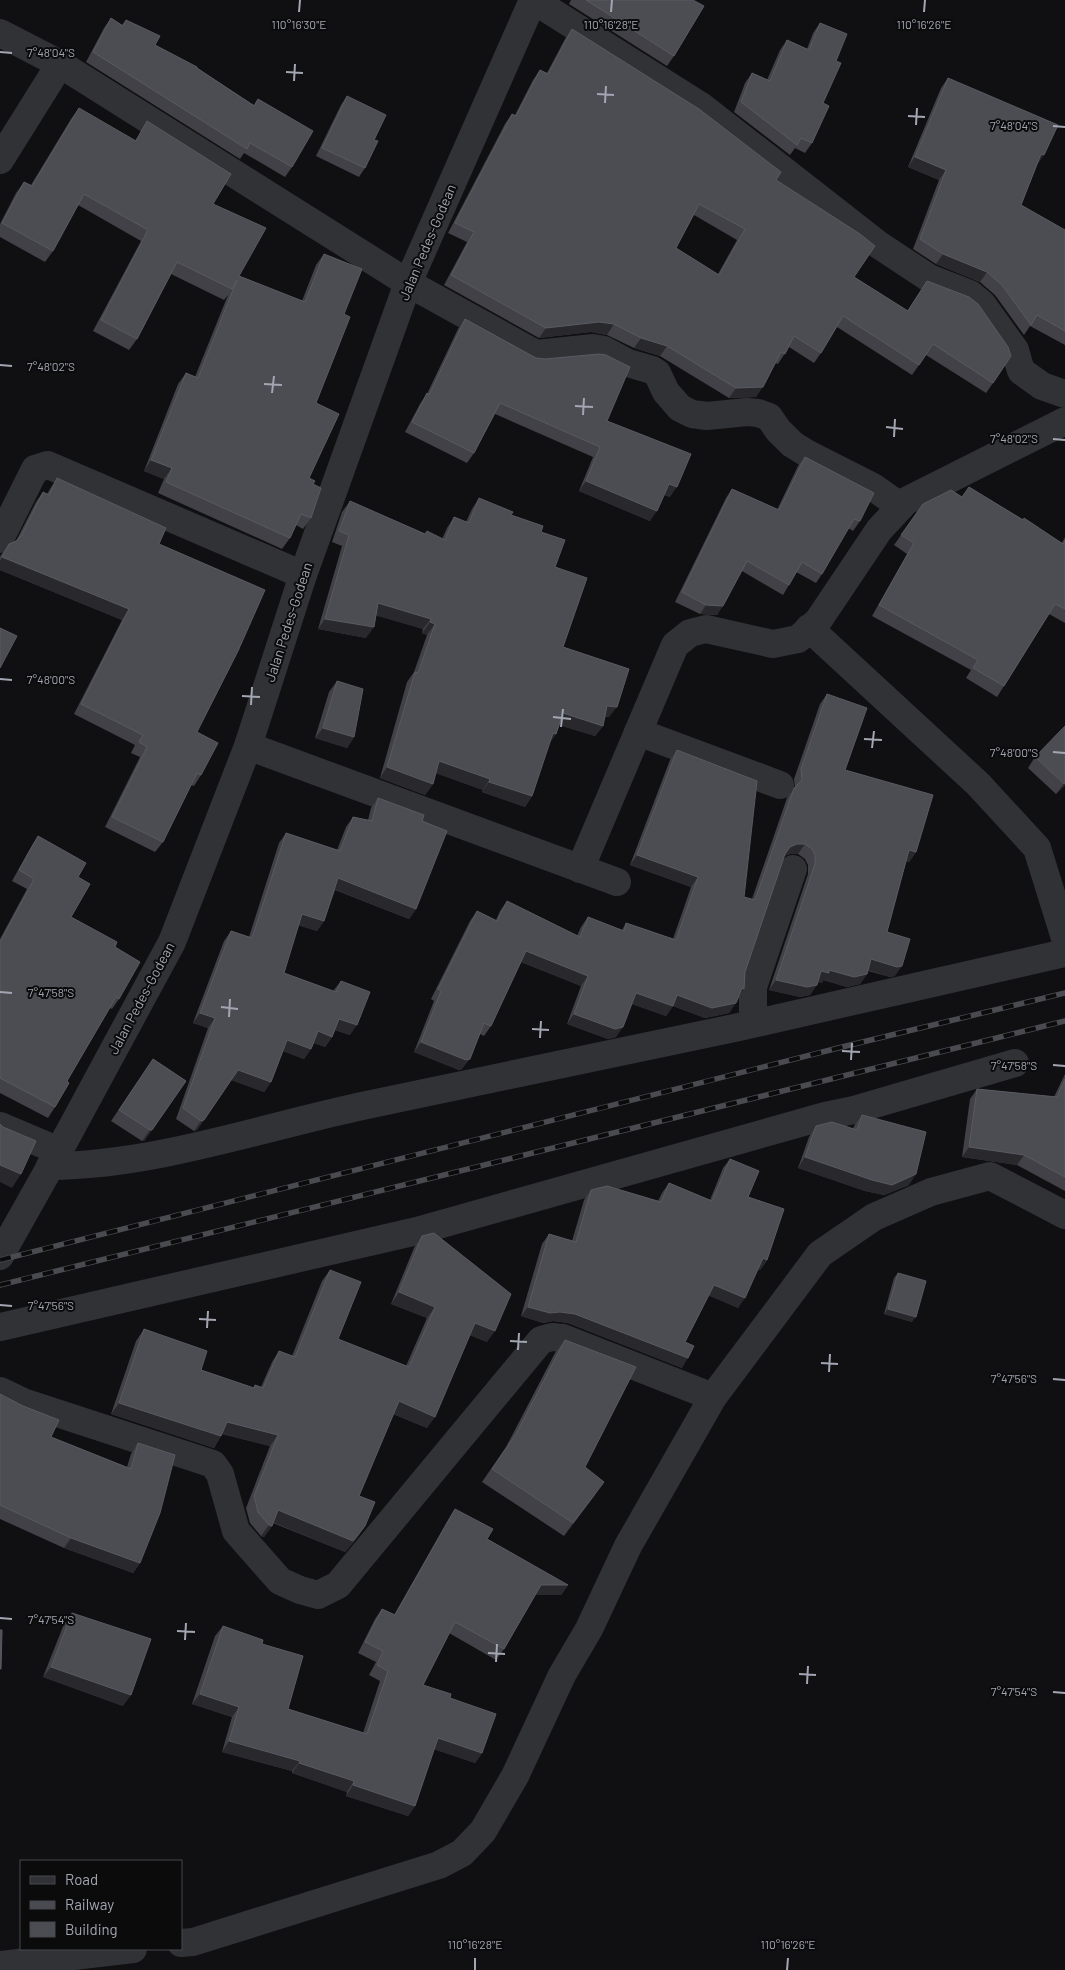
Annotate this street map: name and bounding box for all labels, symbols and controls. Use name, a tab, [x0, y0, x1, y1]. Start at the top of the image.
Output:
text: 110°16'30"E	[271, 17, 327, 31]
text: 110°16'28"E	[584, 17, 638, 31]
text: 110°16'26"E	[897, 17, 951, 31]
text: 7°48'04"S	[27, 45, 75, 59]
text: 7°48'04"S	[990, 118, 1038, 132]
street label: Jalan Pedes-Godean	[395, 181, 459, 303]
text: 7°48'02"S	[27, 359, 75, 373]
text: 7°48'02"S	[990, 431, 1038, 445]
street label: Jalan Pedes-Godean	[261, 560, 315, 684]
text: 7°48'00"S	[27, 672, 75, 686]
text: 7°48'00"S	[990, 745, 1038, 759]
street label: Jalan Pedes-Godean	[104, 939, 178, 1057]
text: 7°47'58"S	[28, 985, 74, 999]
text: 7°47'58"S	[991, 1058, 1037, 1072]
text: 7°47'56"S	[28, 1298, 74, 1312]
text: 7°47'56"S	[991, 1371, 1037, 1385]
text: 7°47'54"S	[28, 1612, 74, 1626]
text: 7°47'54"S	[991, 1684, 1037, 1698]
legend	[20, 1860, 182, 1950]
text: Road	[65, 1870, 98, 1888]
text: Railway	[65, 1895, 114, 1913]
text: Building	[65, 1920, 118, 1938]
text: 110°16'28"E	[448, 1937, 502, 1951]
text: 110°16'26"E	[761, 1937, 815, 1951]

